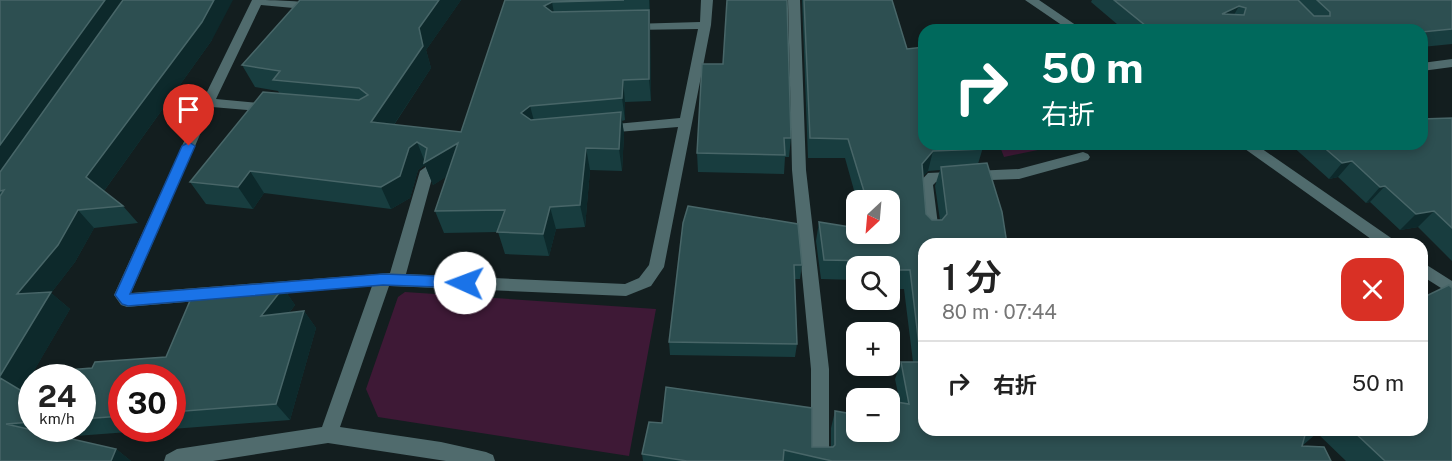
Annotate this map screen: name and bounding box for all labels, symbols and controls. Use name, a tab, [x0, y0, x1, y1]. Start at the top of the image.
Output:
text: 50 m	[1041, 43, 1144, 92]
icon: right	[942, 48, 1020, 126]
pin	[163, 84, 214, 146]
icon: arrive	[172, 93, 205, 126]
text: 右折	[1041, 98, 1095, 130]
north arrow	[846, 190, 900, 244]
map controls	[846, 190, 900, 442]
position arrow	[433, 251, 497, 315]
button: search	[846, 256, 900, 310]
text: 1 分	[942, 256, 1001, 298]
button: close	[1341, 258, 1404, 321]
text: 80 m · 07:44	[942, 300, 1057, 324]
button: +	[846, 322, 900, 376]
speed limit sign: 30	[108, 364, 186, 442]
icon: right	[942, 367, 975, 400]
text: 50 m	[1352, 370, 1404, 396]
text: 右折	[993, 372, 1037, 398]
text: 24	[38, 378, 76, 414]
button: −	[846, 388, 900, 442]
text: km/h	[39, 410, 75, 427]

